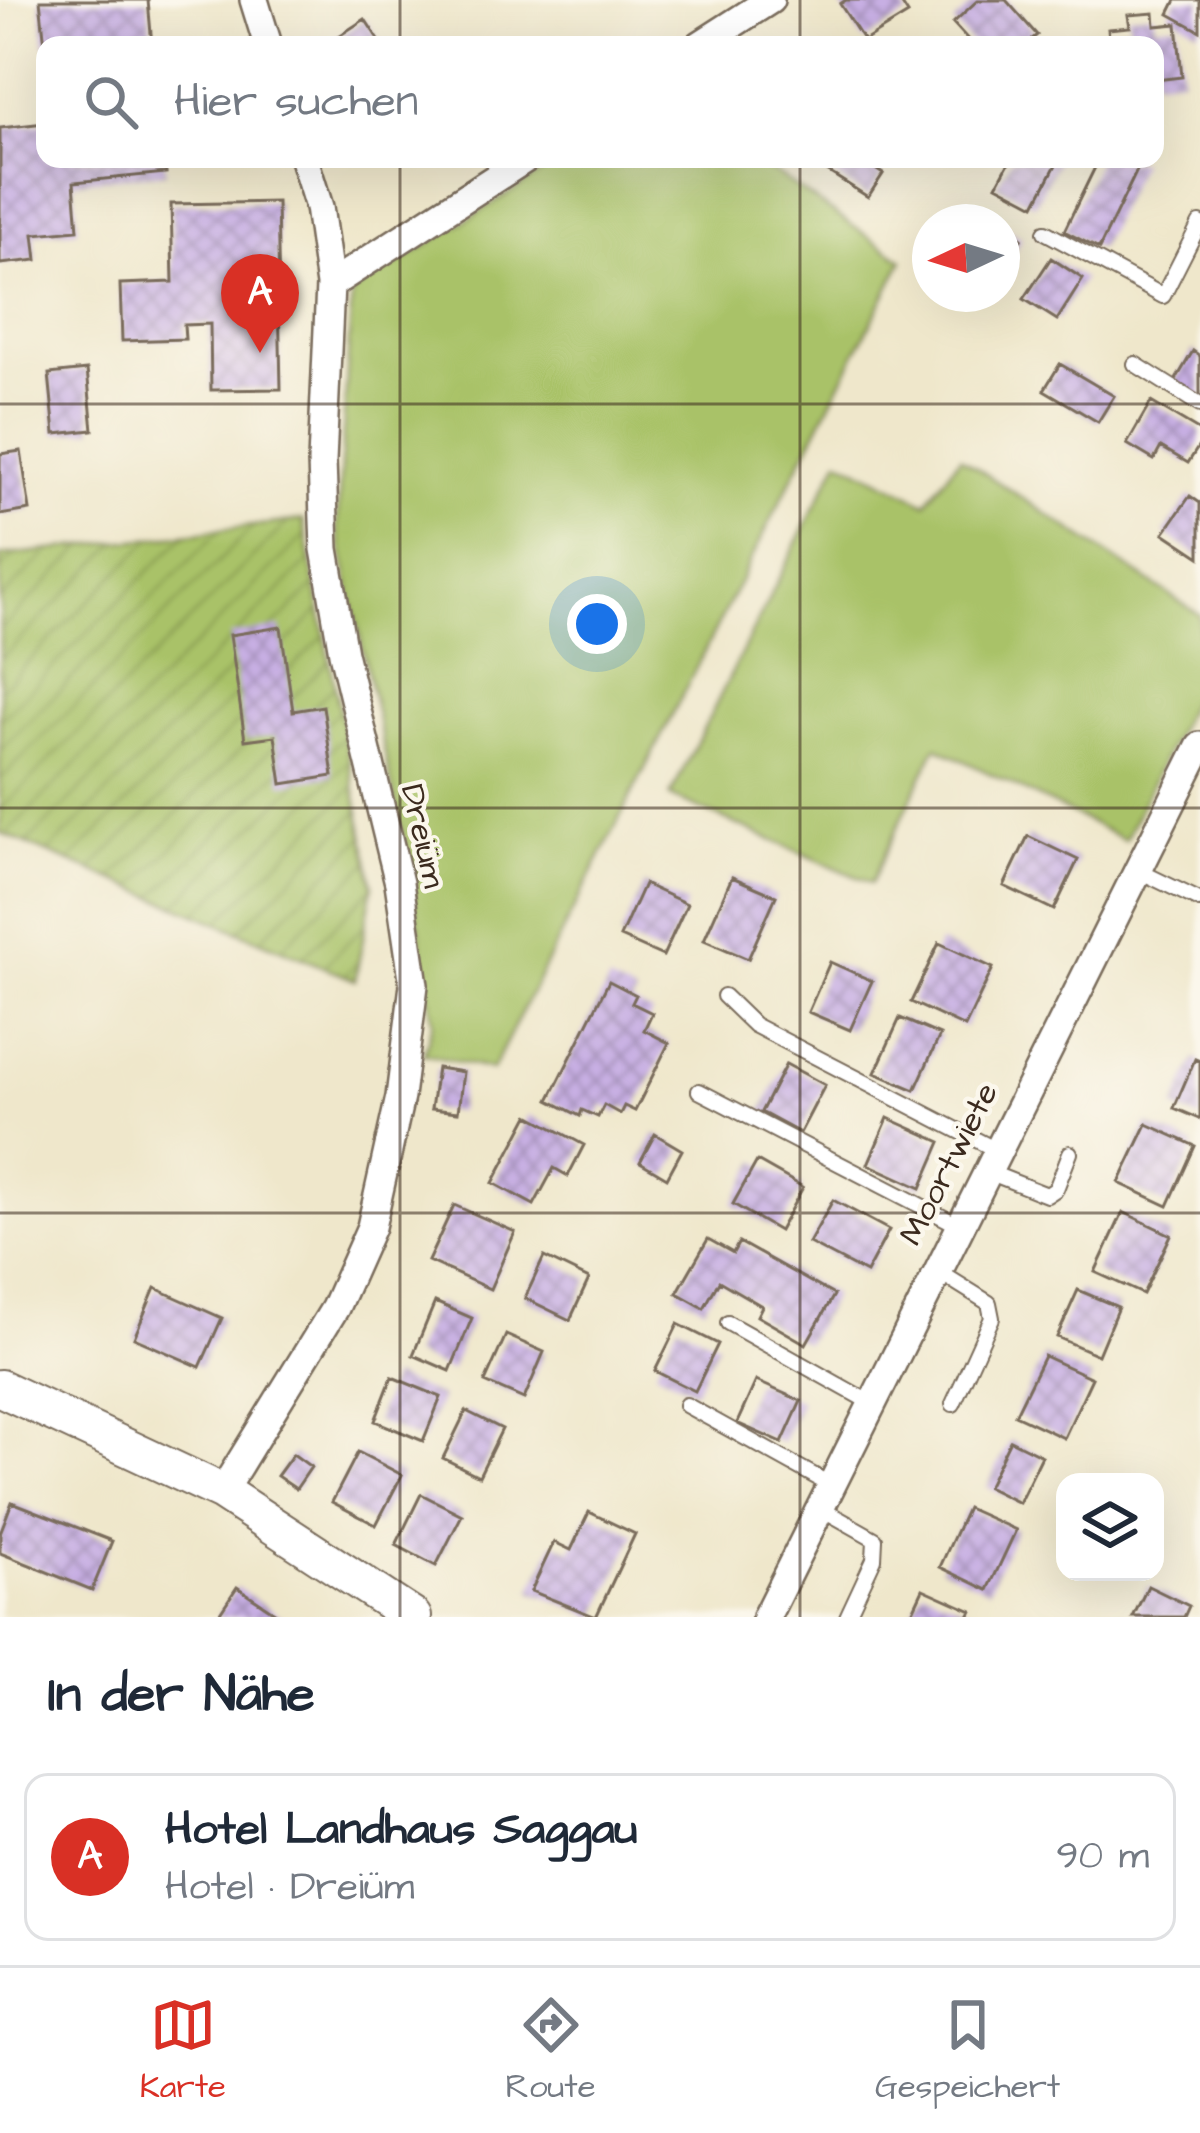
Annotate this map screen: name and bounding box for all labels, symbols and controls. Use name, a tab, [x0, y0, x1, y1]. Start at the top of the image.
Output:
search box	[36, 36, 1164, 168]
icon: search	[78, 69, 144, 135]
text: Hier suchen	[174, 71, 418, 133]
north arrow	[912, 204, 1020, 312]
pin: A	[221, 254, 299, 353]
your location	[567, 594, 627, 654]
street label: Dreiüm	[389, 780, 457, 893]
street label: Moortwiete	[888, 1075, 1010, 1253]
map controls	[1056, 1473, 1164, 1581]
button: layers	[1056, 1473, 1164, 1581]
text: In der Nähe	[48, 1660, 315, 1731]
text: Hotel Landhaus Saggau	[165, 1799, 637, 1861]
text: A	[78, 1830, 102, 1884]
text: 90 m	[1056, 1830, 1149, 1884]
text: Hotel · Dreiüm	[165, 1861, 414, 1915]
tab: Karte	[140, 1992, 226, 2110]
tab: Route	[506, 1992, 596, 2110]
tab: Gespeichert	[875, 1992, 1060, 2110]

